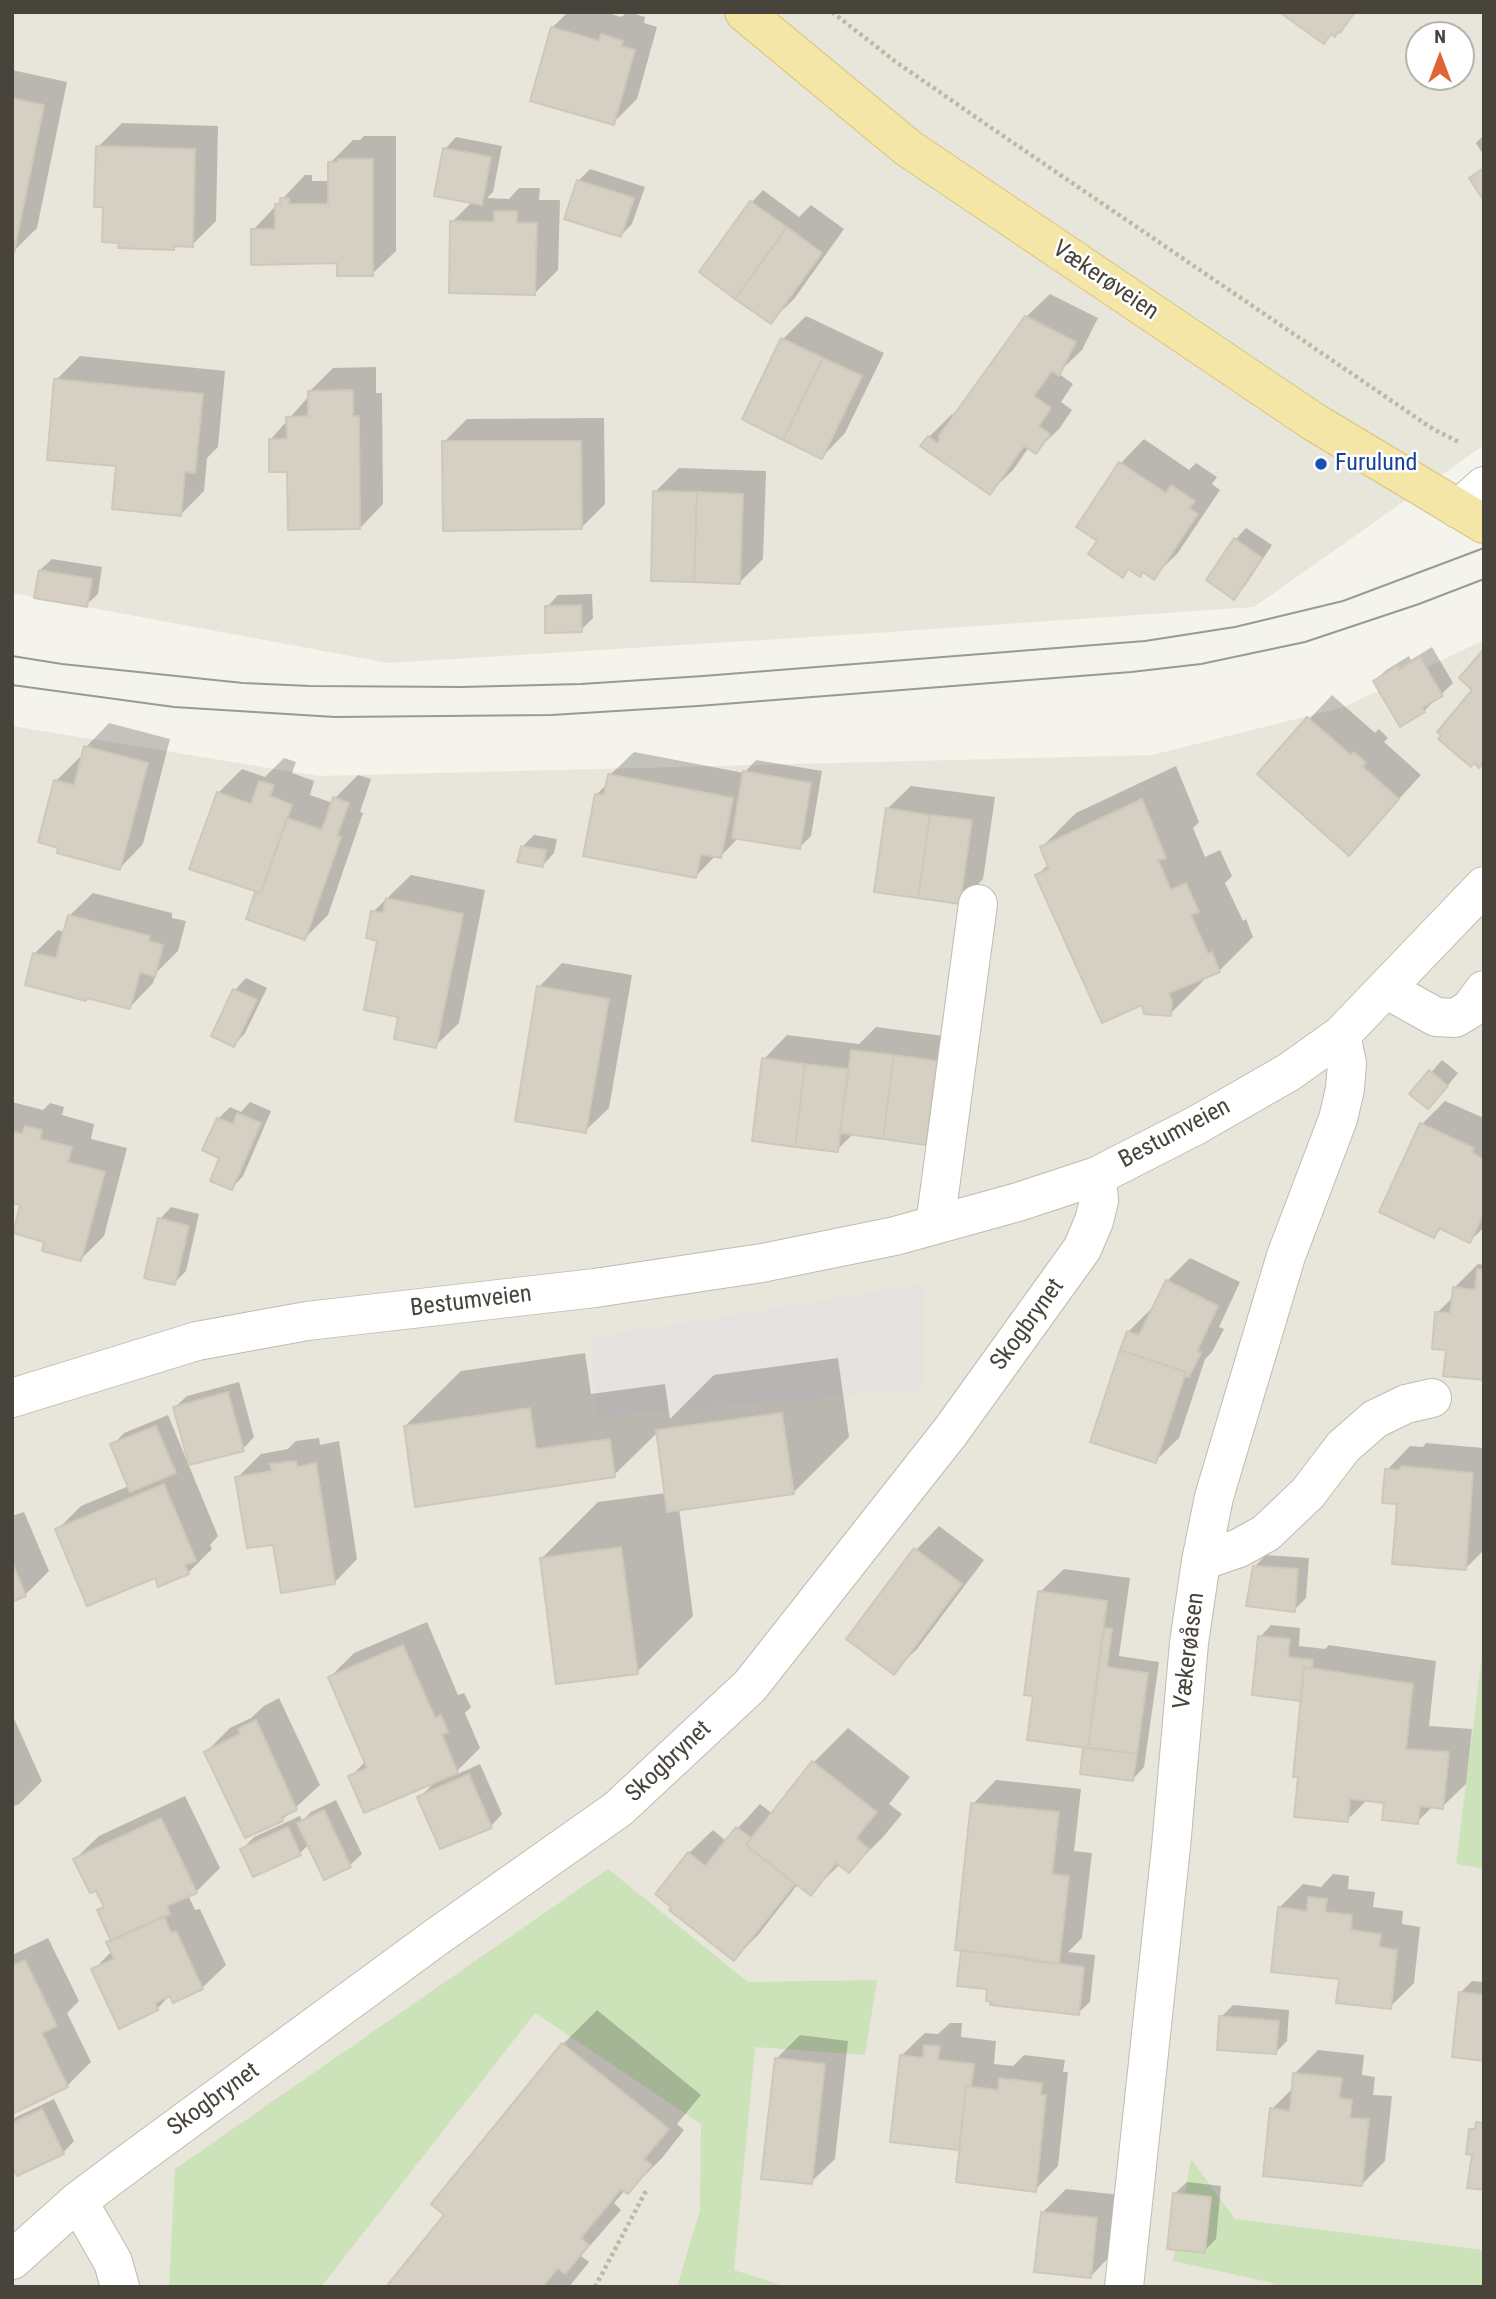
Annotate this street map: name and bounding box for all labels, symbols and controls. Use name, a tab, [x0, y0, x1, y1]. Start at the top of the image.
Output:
north arrow	[1405, 21, 1475, 91]
text: N	[1434, 25, 1446, 48]
street label: Vækerøveien	[1046, 235, 1164, 327]
place label: Furulund	[1335, 450, 1417, 478]
marker: Furulund	[1313, 456, 1329, 472]
street label: Bestumveien	[1114, 1093, 1236, 1175]
street label: Skogbrynet	[985, 1273, 1071, 1377]
street label: Bestumveien	[409, 1280, 533, 1324]
street label: Vækerøåsen	[1169, 1591, 1211, 1711]
street label: Skogbrynet	[620, 1715, 718, 1809]
street label: Skogbrynet	[162, 2057, 266, 2143]

